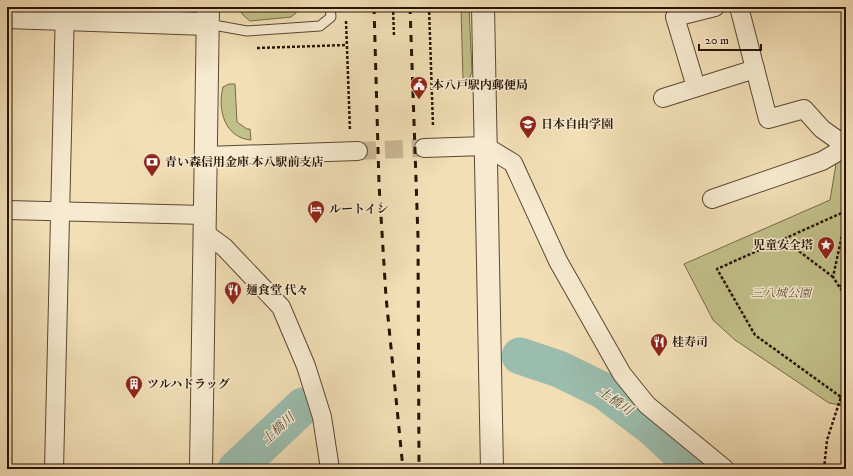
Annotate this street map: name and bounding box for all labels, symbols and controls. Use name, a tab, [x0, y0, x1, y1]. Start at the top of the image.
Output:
scale bar	[699, 26, 761, 52]
text: 20 m	[705, 33, 729, 48]
public building icon: 本八戸駅内郵便局	[409, 75, 429, 100]
place label: 本八戸駅内郵便局	[432, 78, 528, 93]
school or university icon: 日本自由学園	[518, 114, 538, 139]
place label: 日本自由学園	[541, 117, 613, 132]
bank icon: 青い森信用金庫 本八駅前支店	[142, 152, 162, 177]
place label: 青い森信用金庫 本八駅前支店	[165, 155, 324, 170]
hotel icon: ルートイン	[306, 199, 326, 224]
place label: ルートイン	[329, 202, 388, 217]
place icon: 児童安全塔	[816, 235, 836, 260]
place label: 児童安全塔	[753, 238, 813, 253]
restaurant icon: 麺食堂 代々	[223, 280, 243, 305]
place label: 麺食堂 代々	[246, 283, 309, 298]
park label: 三八城公園	[751, 286, 813, 301]
restaurant icon: 桂寿司	[649, 332, 669, 357]
place label: 桂寿司	[672, 335, 708, 350]
building icon: ツルハドラッグ	[124, 374, 144, 399]
place label: ツルハドラッグ	[147, 377, 230, 392]
water label: 土橋川	[594, 383, 637, 420]
water label: 土橋川	[258, 408, 299, 448]

